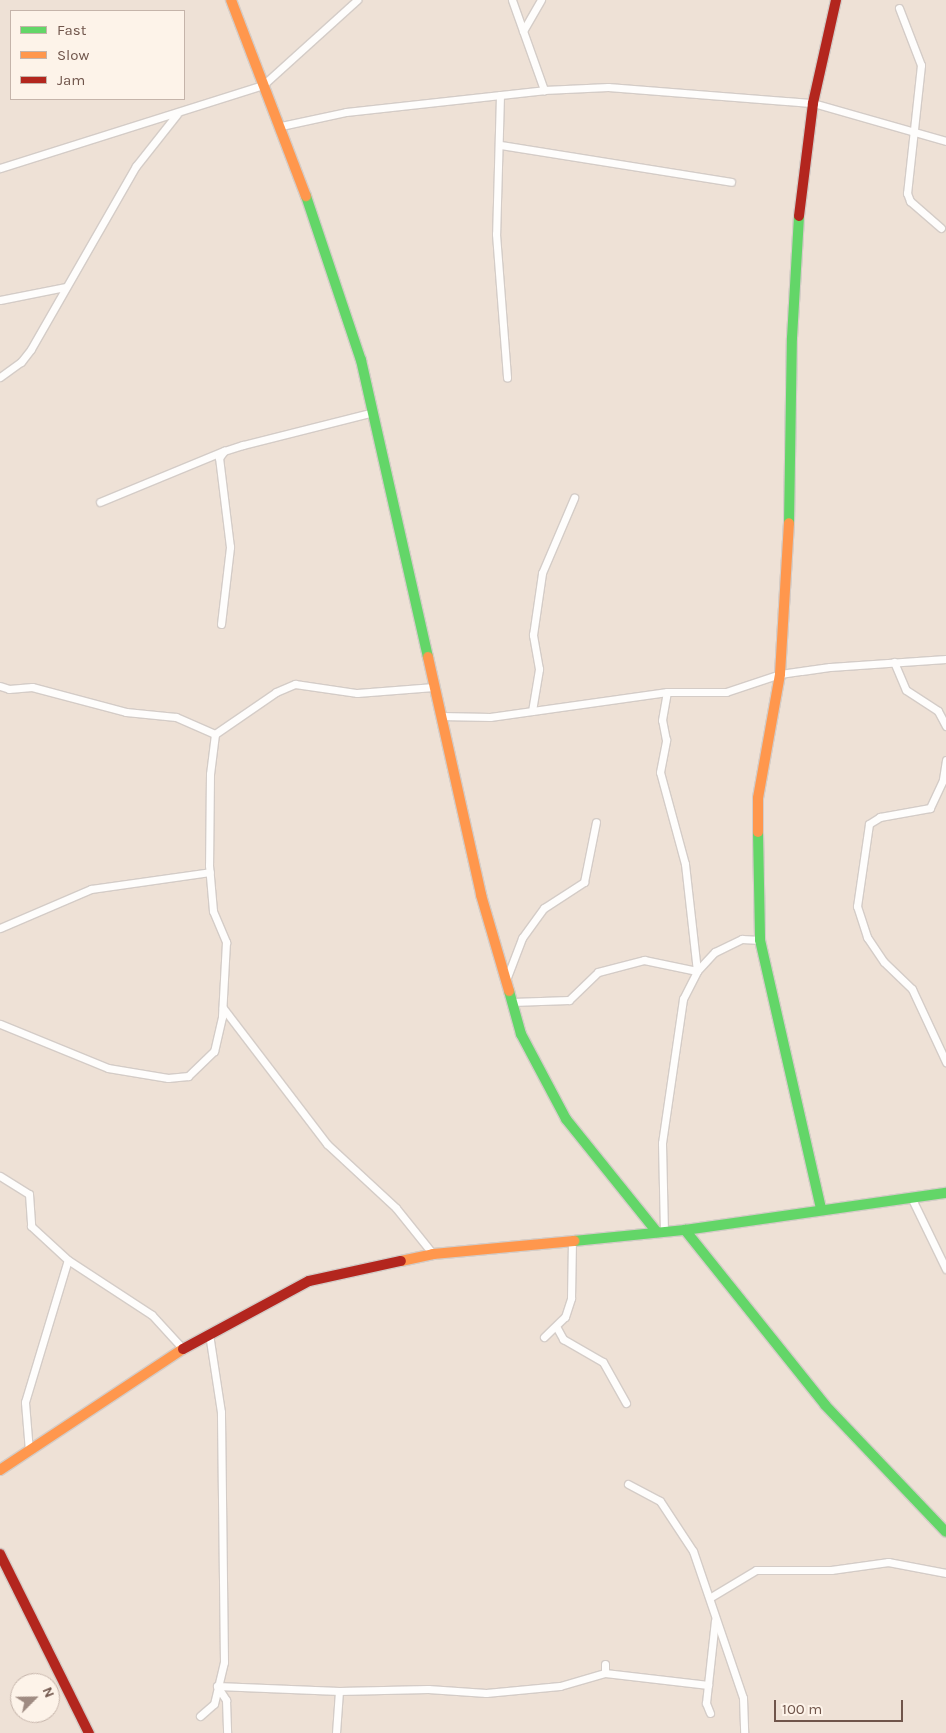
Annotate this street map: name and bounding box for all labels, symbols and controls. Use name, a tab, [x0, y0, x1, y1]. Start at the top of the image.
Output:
legend	[10, 10, 185, 100]
text: Fast	[57, 21, 86, 39]
text: Slow	[57, 46, 89, 64]
text: Jam	[57, 71, 85, 89]
north arrow	[10, 1673, 60, 1723]
text: N	[39, 1684, 58, 1700]
scale bar	[776, 1690, 905, 1722]
text: 100 m	[782, 1700, 822, 1718]

